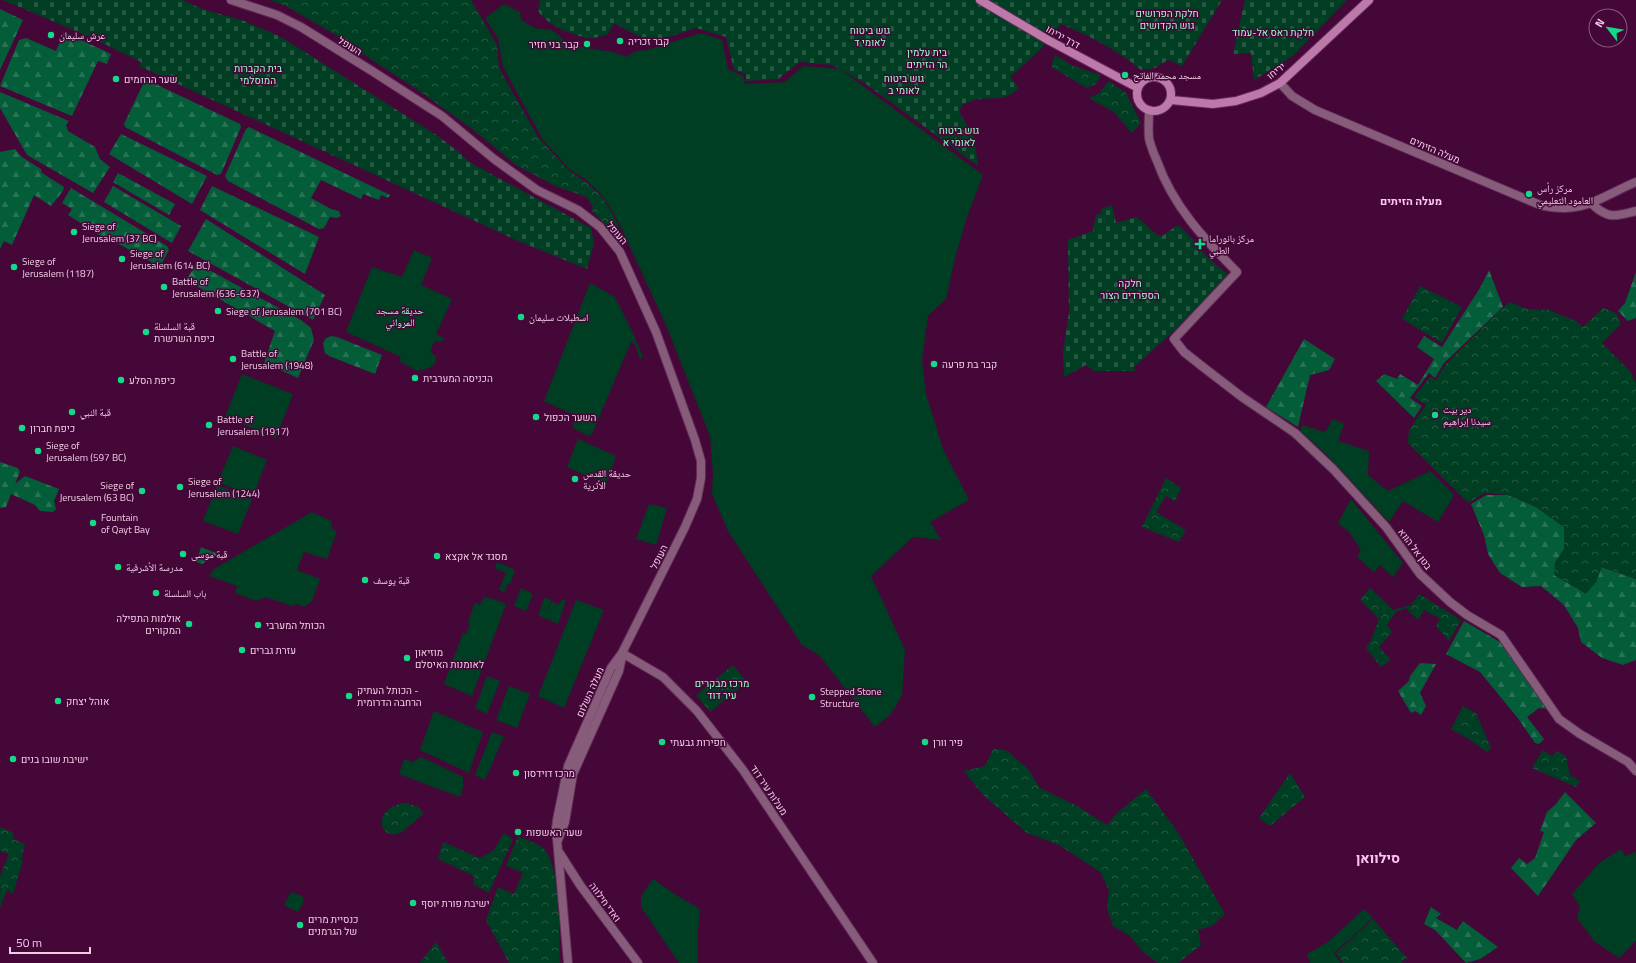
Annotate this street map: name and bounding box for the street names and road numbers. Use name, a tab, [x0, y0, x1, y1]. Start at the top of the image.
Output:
street label: דרך יריחו	[1043, 21, 1083, 53]
street label: העופל	[335, 33, 365, 59]
street label: יריחו	[1264, 59, 1288, 83]
street label: מעלה הזיתים	[1407, 133, 1463, 167]
street label: העופל	[603, 218, 631, 248]
street label: בטן אל הווא	[1394, 525, 1436, 573]
street label: העופל	[646, 542, 672, 572]
street label: מעלה השלום	[572, 664, 608, 720]
street label: מעלות עיר דוד	[747, 762, 791, 818]
street label: ואדי חילווה	[585, 879, 625, 925]

